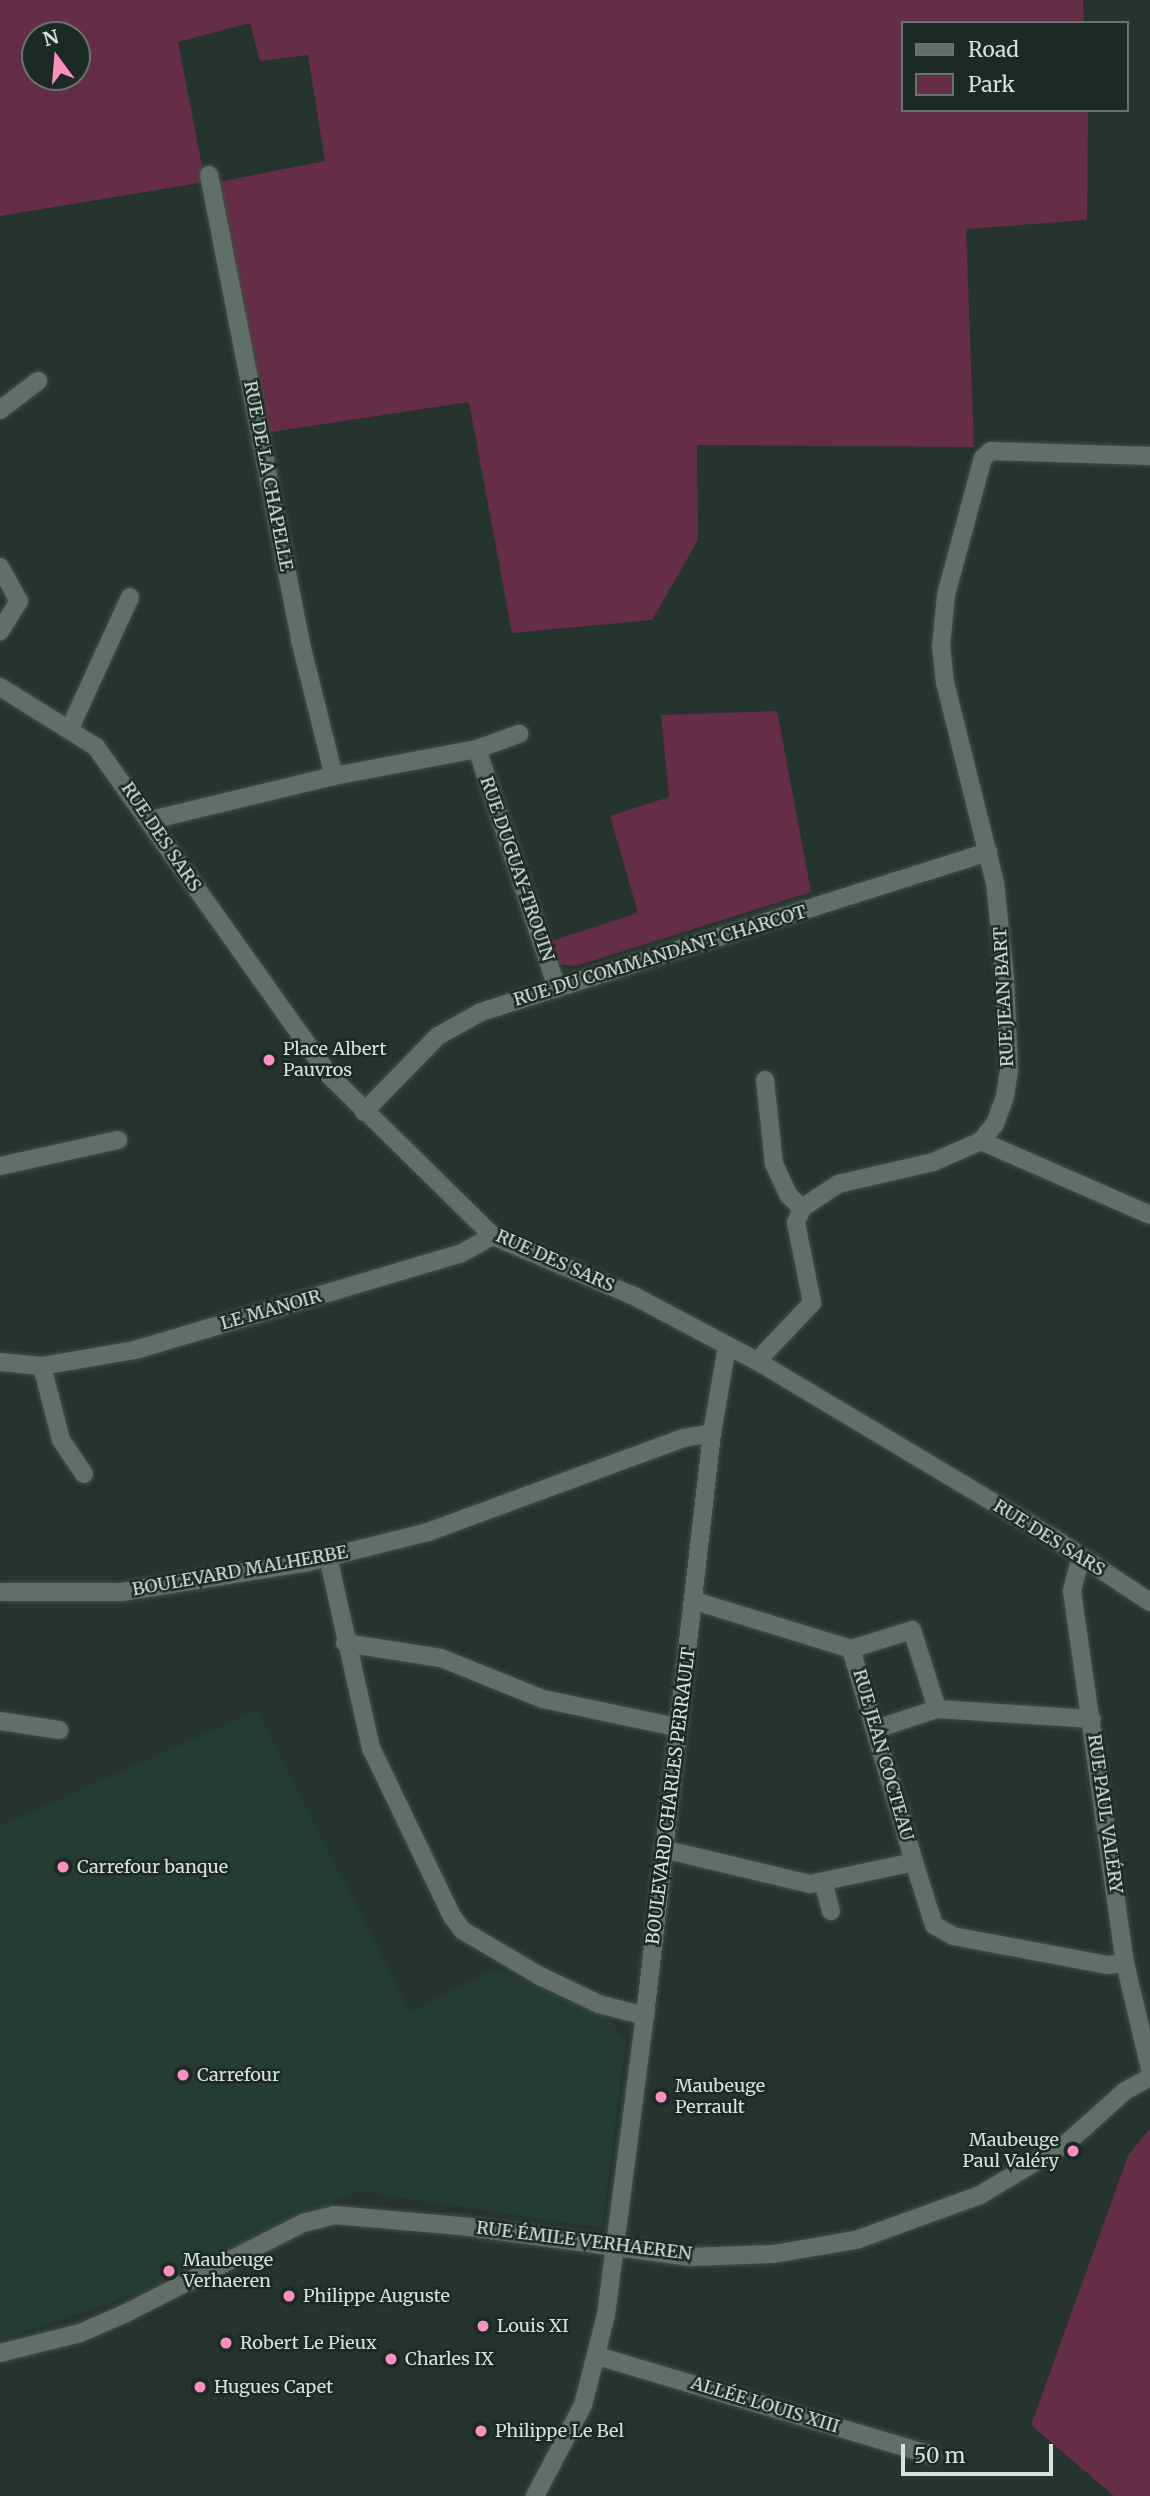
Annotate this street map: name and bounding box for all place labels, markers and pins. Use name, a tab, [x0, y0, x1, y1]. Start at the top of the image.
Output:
place label: Place Albert Pauvros	[283, 1039, 386, 1082]
marker: Place Albert Pauvros	[261, 1052, 277, 1068]
place label: Carrefour banque	[77, 1856, 228, 1878]
marker: Carrefour banque	[55, 1859, 71, 1875]
place label: Carrefour	[197, 2064, 280, 2086]
marker: Carrefour	[175, 2067, 191, 2083]
place label: Maubeuge Perrault	[675, 2076, 765, 2118]
marker: Maubeuge Perrault	[653, 2089, 669, 2105]
place label: Maubeuge Paul Valéry	[963, 2130, 1059, 2172]
marker: Maubeuge Paul Valéry	[1065, 2143, 1081, 2159]
place label: Maubeuge Verhaeren	[183, 2250, 273, 2292]
marker: Maubeuge Verhaeren	[161, 2263, 177, 2279]
place label: Philippe Auguste	[303, 2285, 450, 2307]
marker: Philippe Auguste	[281, 2288, 297, 2304]
place label: Louis XI	[497, 2315, 569, 2337]
marker: Louis XI	[475, 2318, 491, 2334]
place label: Robert Le Pieux	[240, 2332, 377, 2354]
marker: Robert Le Pieux	[218, 2335, 234, 2351]
place label: Charles IX	[405, 2348, 494, 2370]
marker: Charles IX	[383, 2351, 399, 2367]
place label: Hugues Capet	[214, 2376, 333, 2398]
marker: Hugues Capet	[192, 2379, 208, 2395]
place label: Philippe Le Bel	[495, 2420, 624, 2442]
marker: Philippe Le Bel	[473, 2423, 489, 2439]

